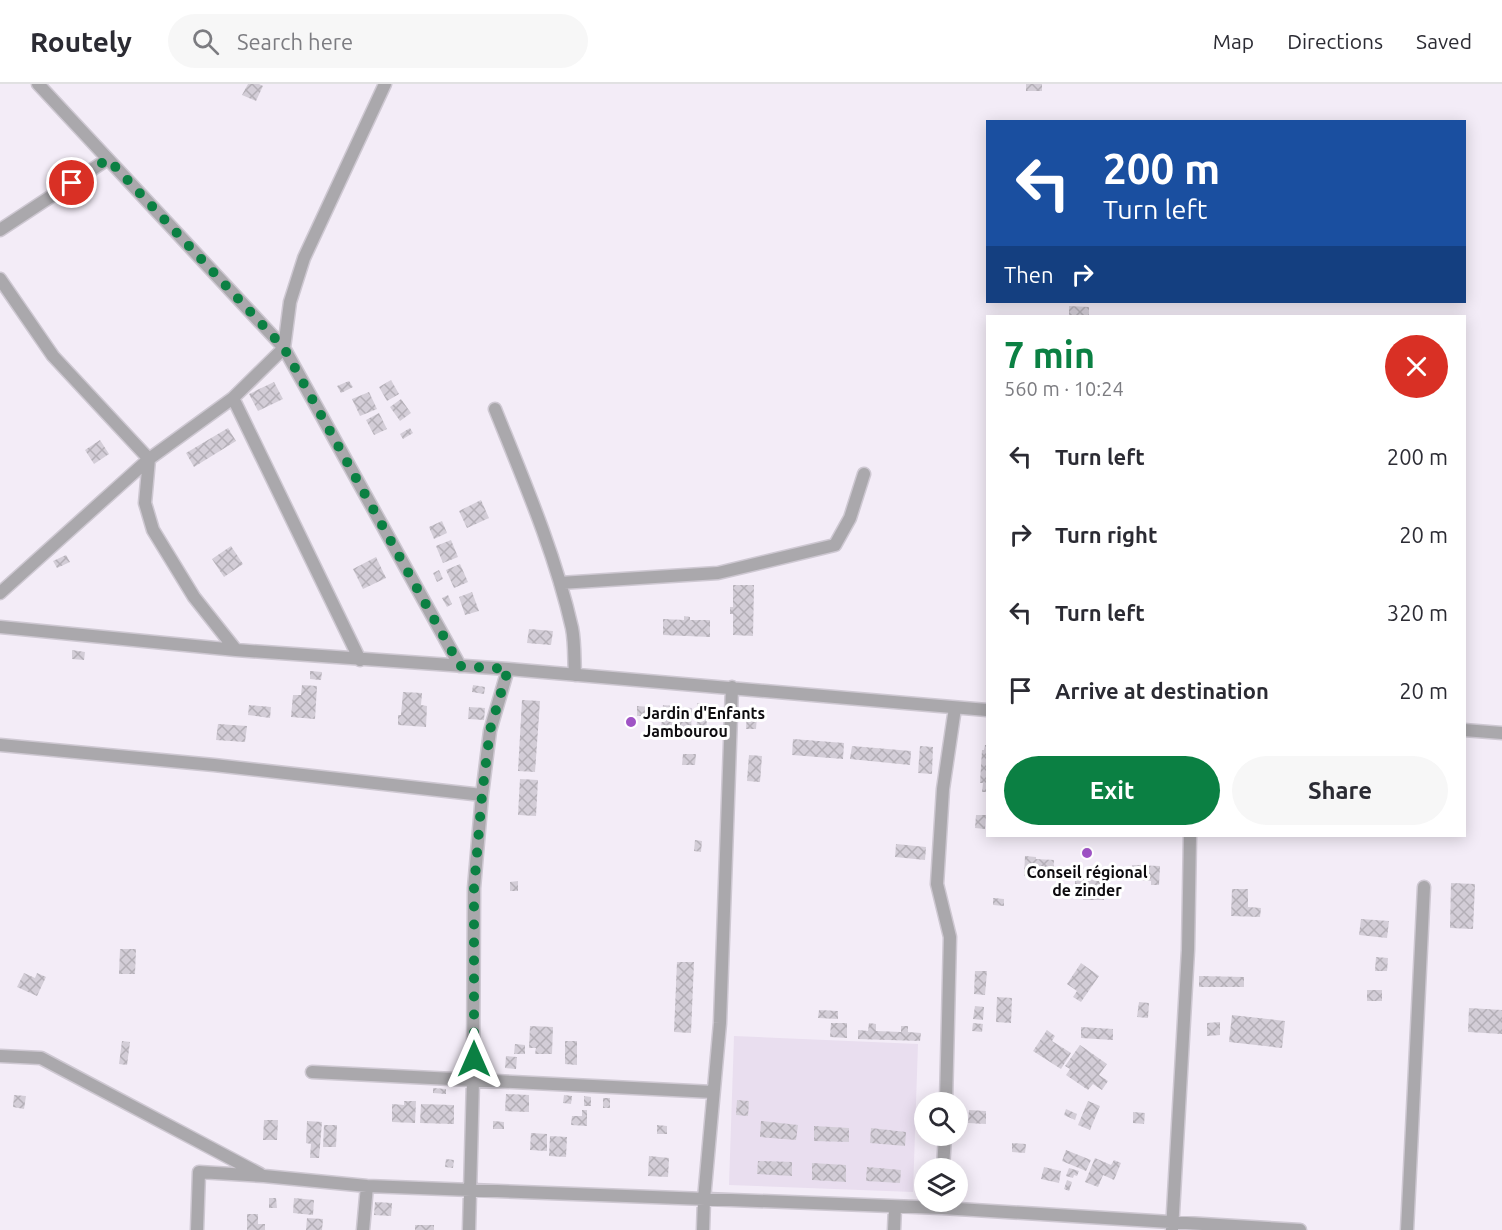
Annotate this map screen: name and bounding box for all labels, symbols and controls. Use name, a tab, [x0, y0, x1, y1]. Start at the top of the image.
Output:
search box	[168, 14, 588, 68]
icon: search	[189, 25, 222, 58]
text: Routely	[30, 26, 132, 57]
text: Search here	[237, 29, 353, 54]
text: Map	[1213, 29, 1254, 53]
text: Directions	[1287, 29, 1383, 53]
text: Saved	[1416, 29, 1472, 53]
icon: left	[1004, 144, 1082, 222]
text: 200 m	[1103, 145, 1220, 192]
pin	[46, 157, 97, 208]
icon: arrive	[55, 166, 88, 199]
text: Turn left	[1103, 194, 1207, 224]
icon: right	[1066, 258, 1099, 291]
text: Then	[1004, 262, 1054, 287]
text: 7 min	[1004, 334, 1095, 375]
button: close	[1385, 335, 1448, 398]
text: 560 m · 10:24	[1004, 377, 1124, 400]
icon: left	[1004, 440, 1037, 473]
text: Turn left	[1055, 444, 1145, 469]
text: 200 m	[1387, 444, 1448, 469]
icon: right	[1004, 518, 1037, 551]
text: Turn right	[1055, 522, 1157, 547]
text: 20 m	[1399, 522, 1448, 547]
icon: left	[1004, 596, 1037, 629]
text: Turn left	[1055, 600, 1145, 625]
text: 320 m	[1387, 600, 1448, 625]
icon: arrive	[1004, 674, 1037, 707]
text: Arrive at destination	[1055, 678, 1269, 703]
text: 20 m	[1399, 678, 1448, 703]
place label: Jardin d'Enfants Jambourou	[643, 704, 765, 740]
marker: Jardin d'Enfants Jambourou	[624, 715, 638, 729]
button: Exit	[1004, 756, 1220, 825]
button: Share	[1232, 756, 1448, 825]
marker: Conseil régional de zinder	[1080, 846, 1094, 860]
place label: Conseil régional de zinder	[1027, 863, 1148, 899]
position arrow	[442, 1027, 506, 1091]
map controls	[914, 1092, 968, 1212]
button: search	[914, 1092, 968, 1146]
button: layers	[914, 1158, 968, 1212]

